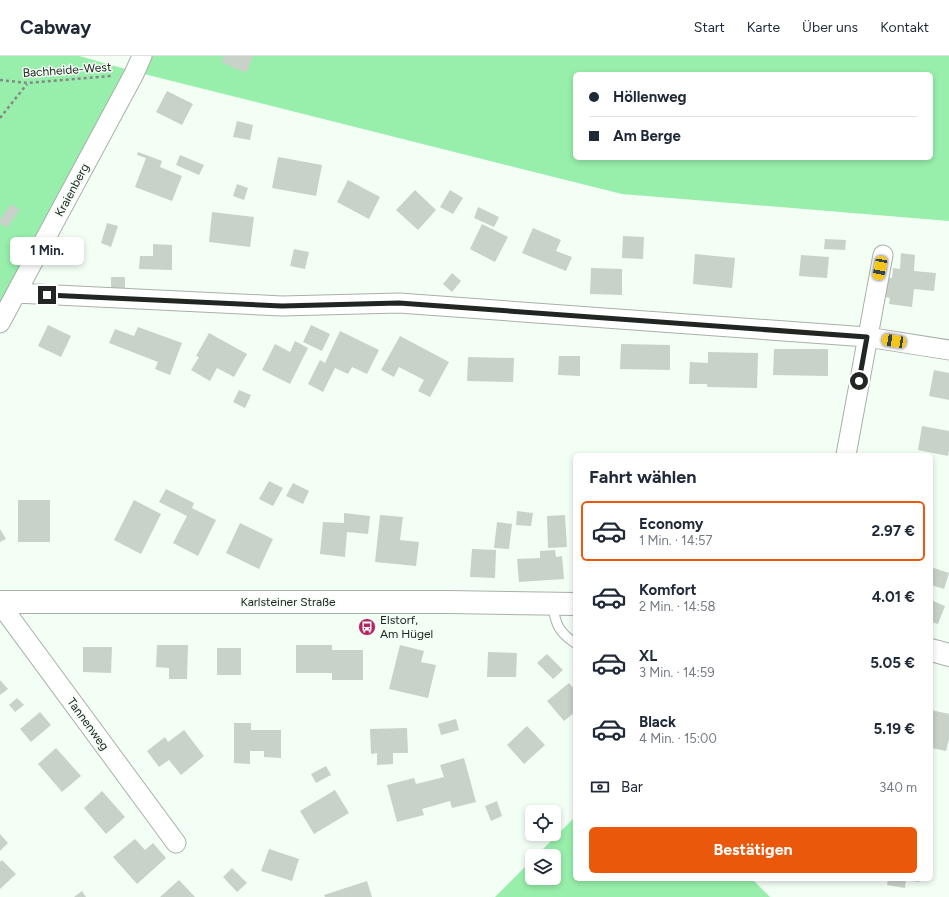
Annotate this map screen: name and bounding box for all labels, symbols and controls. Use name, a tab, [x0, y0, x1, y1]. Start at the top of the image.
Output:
text: Cabway	[20, 16, 91, 39]
text: Start	[694, 19, 725, 36]
text: Karte	[747, 19, 780, 36]
text: Über uns	[802, 19, 858, 36]
text: Kontakt	[880, 19, 929, 36]
street label: Bachheide-West	[22, 60, 112, 80]
text: Höllenweg	[613, 88, 687, 106]
text: Am Berge	[613, 127, 681, 145]
street label: Kraienberg	[52, 161, 92, 219]
callout: 1 Min.	[10, 237, 84, 265]
text: 1 Min.	[30, 243, 64, 258]
car	[872, 255, 888, 281]
route end	[38, 286, 56, 304]
car	[881, 333, 907, 349]
route start	[850, 372, 868, 390]
text: Fahrt wählen	[589, 466, 696, 488]
icon: car	[591, 513, 627, 549]
text: Economy	[639, 515, 704, 533]
text: 2.97 €	[872, 522, 915, 540]
text: 1 Min. · 14:57	[639, 533, 712, 548]
icon: car	[591, 579, 627, 615]
text: Komfort	[639, 581, 696, 599]
text: 4.01 €	[872, 588, 915, 606]
street label: Karlsteiner Straße	[240, 595, 336, 609]
text: 2 Min. · 14:58	[639, 599, 715, 614]
place label: Elstorf, Am Hügel	[380, 613, 433, 641]
bus stop icon: Elstorf, Am Hügel	[357, 617, 377, 637]
icon: car	[591, 645, 627, 681]
text: XL	[639, 647, 657, 665]
text: 5.05 €	[870, 654, 915, 672]
text: 3 Min. · 14:59	[639, 665, 715, 680]
street label: Tannenweg	[64, 695, 112, 753]
icon: car	[591, 711, 627, 747]
text: Black	[639, 713, 676, 731]
text: 5.19 €	[874, 720, 915, 738]
text: 4 Min. · 15:00	[639, 731, 717, 746]
icon: cash	[589, 776, 611, 798]
text: Bar	[621, 778, 643, 796]
text: 340 m	[879, 780, 917, 795]
map controls	[525, 805, 561, 885]
button: locate	[525, 805, 561, 841]
button: Bestätigen	[589, 827, 917, 873]
button: layers	[525, 849, 561, 885]

